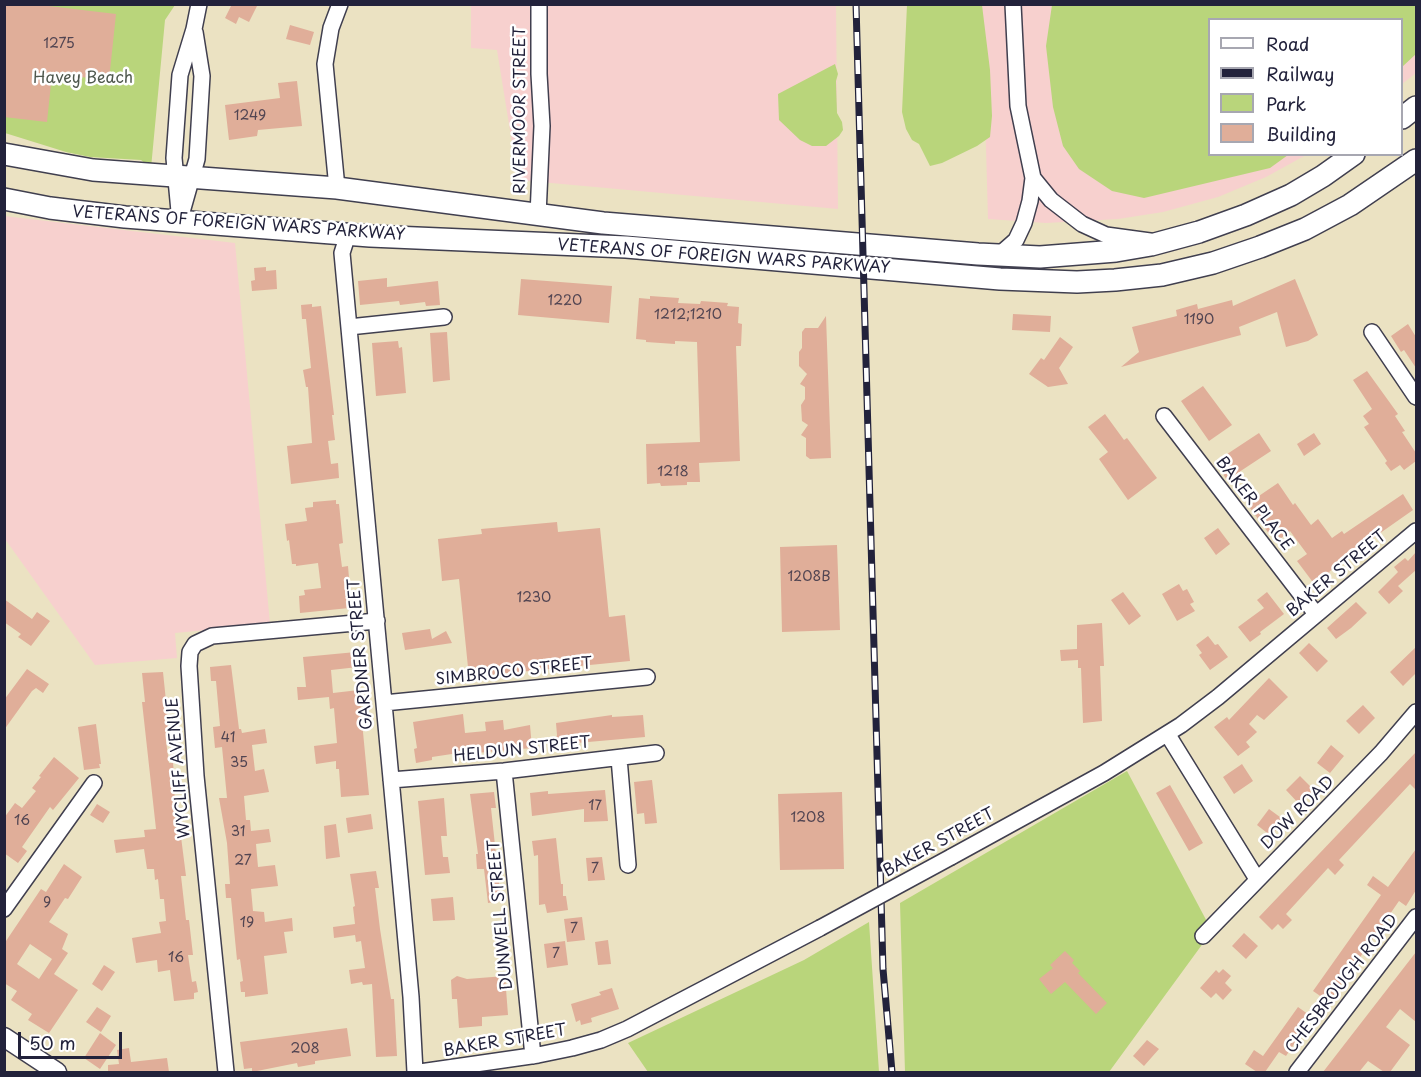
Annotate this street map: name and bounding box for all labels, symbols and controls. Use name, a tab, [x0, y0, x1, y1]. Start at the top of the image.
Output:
legend	[1208, 18, 1403, 156]
street label: RIVERMOOR STREET	[511, 26, 531, 194]
text: Road	[1266, 30, 1310, 57]
house number: 1275	[43, 36, 75, 52]
text: Railway	[1266, 60, 1334, 87]
park label: Havey Beach	[33, 69, 133, 89]
text: Park	[1266, 90, 1306, 117]
house number: 1249	[234, 108, 266, 124]
text: Building	[1266, 120, 1336, 147]
street label: VETERANS OF FOREIGN WARS PARKWAY	[72, 203, 406, 245]
street label: VETERANS OF FOREIGN WARS PARKWAY	[557, 236, 891, 278]
house number: 1220	[548, 293, 582, 309]
house number: 1212;1210	[654, 307, 722, 323]
house number: 1190	[1184, 312, 1214, 328]
street label: BAKER PLACE	[1211, 453, 1297, 555]
house number: 1218	[657, 464, 689, 480]
street label: BAKER STREET	[1283, 527, 1391, 621]
house number: 1208B	[788, 569, 830, 585]
street label: GARDNER STREET	[345, 578, 377, 730]
house number: 1230	[517, 590, 551, 606]
street label: SIMBROCO STREET	[435, 654, 593, 690]
street label: WYCLIFF AVENUE	[163, 697, 195, 839]
house number: 41	[221, 730, 235, 746]
street label: HELDUN STREET	[453, 733, 591, 767]
house number: 35	[230, 755, 248, 771]
street label: DOW ROAD	[1257, 772, 1339, 854]
house number: 17	[588, 798, 602, 814]
street label: BAKER STREET	[880, 804, 998, 882]
house number: 1208	[791, 810, 825, 826]
house number: 16	[14, 813, 30, 829]
house number: 31	[231, 824, 245, 840]
street label: DUNWELL STREET	[485, 839, 517, 991]
house number: 27	[234, 853, 252, 869]
house number: 7	[591, 861, 599, 877]
house number: 9	[43, 895, 51, 911]
street label: CHESBROUGH ROAD	[1282, 911, 1402, 1057]
house number: 19	[240, 915, 254, 931]
house number: 7	[570, 921, 578, 937]
house number: 7	[552, 946, 560, 962]
house number: 16	[168, 950, 184, 966]
scale bar	[21, 1020, 124, 1058]
street label: BAKER STREET	[442, 1021, 568, 1061]
text: 50 m	[29, 1029, 76, 1056]
house number: 208	[290, 1041, 320, 1057]

